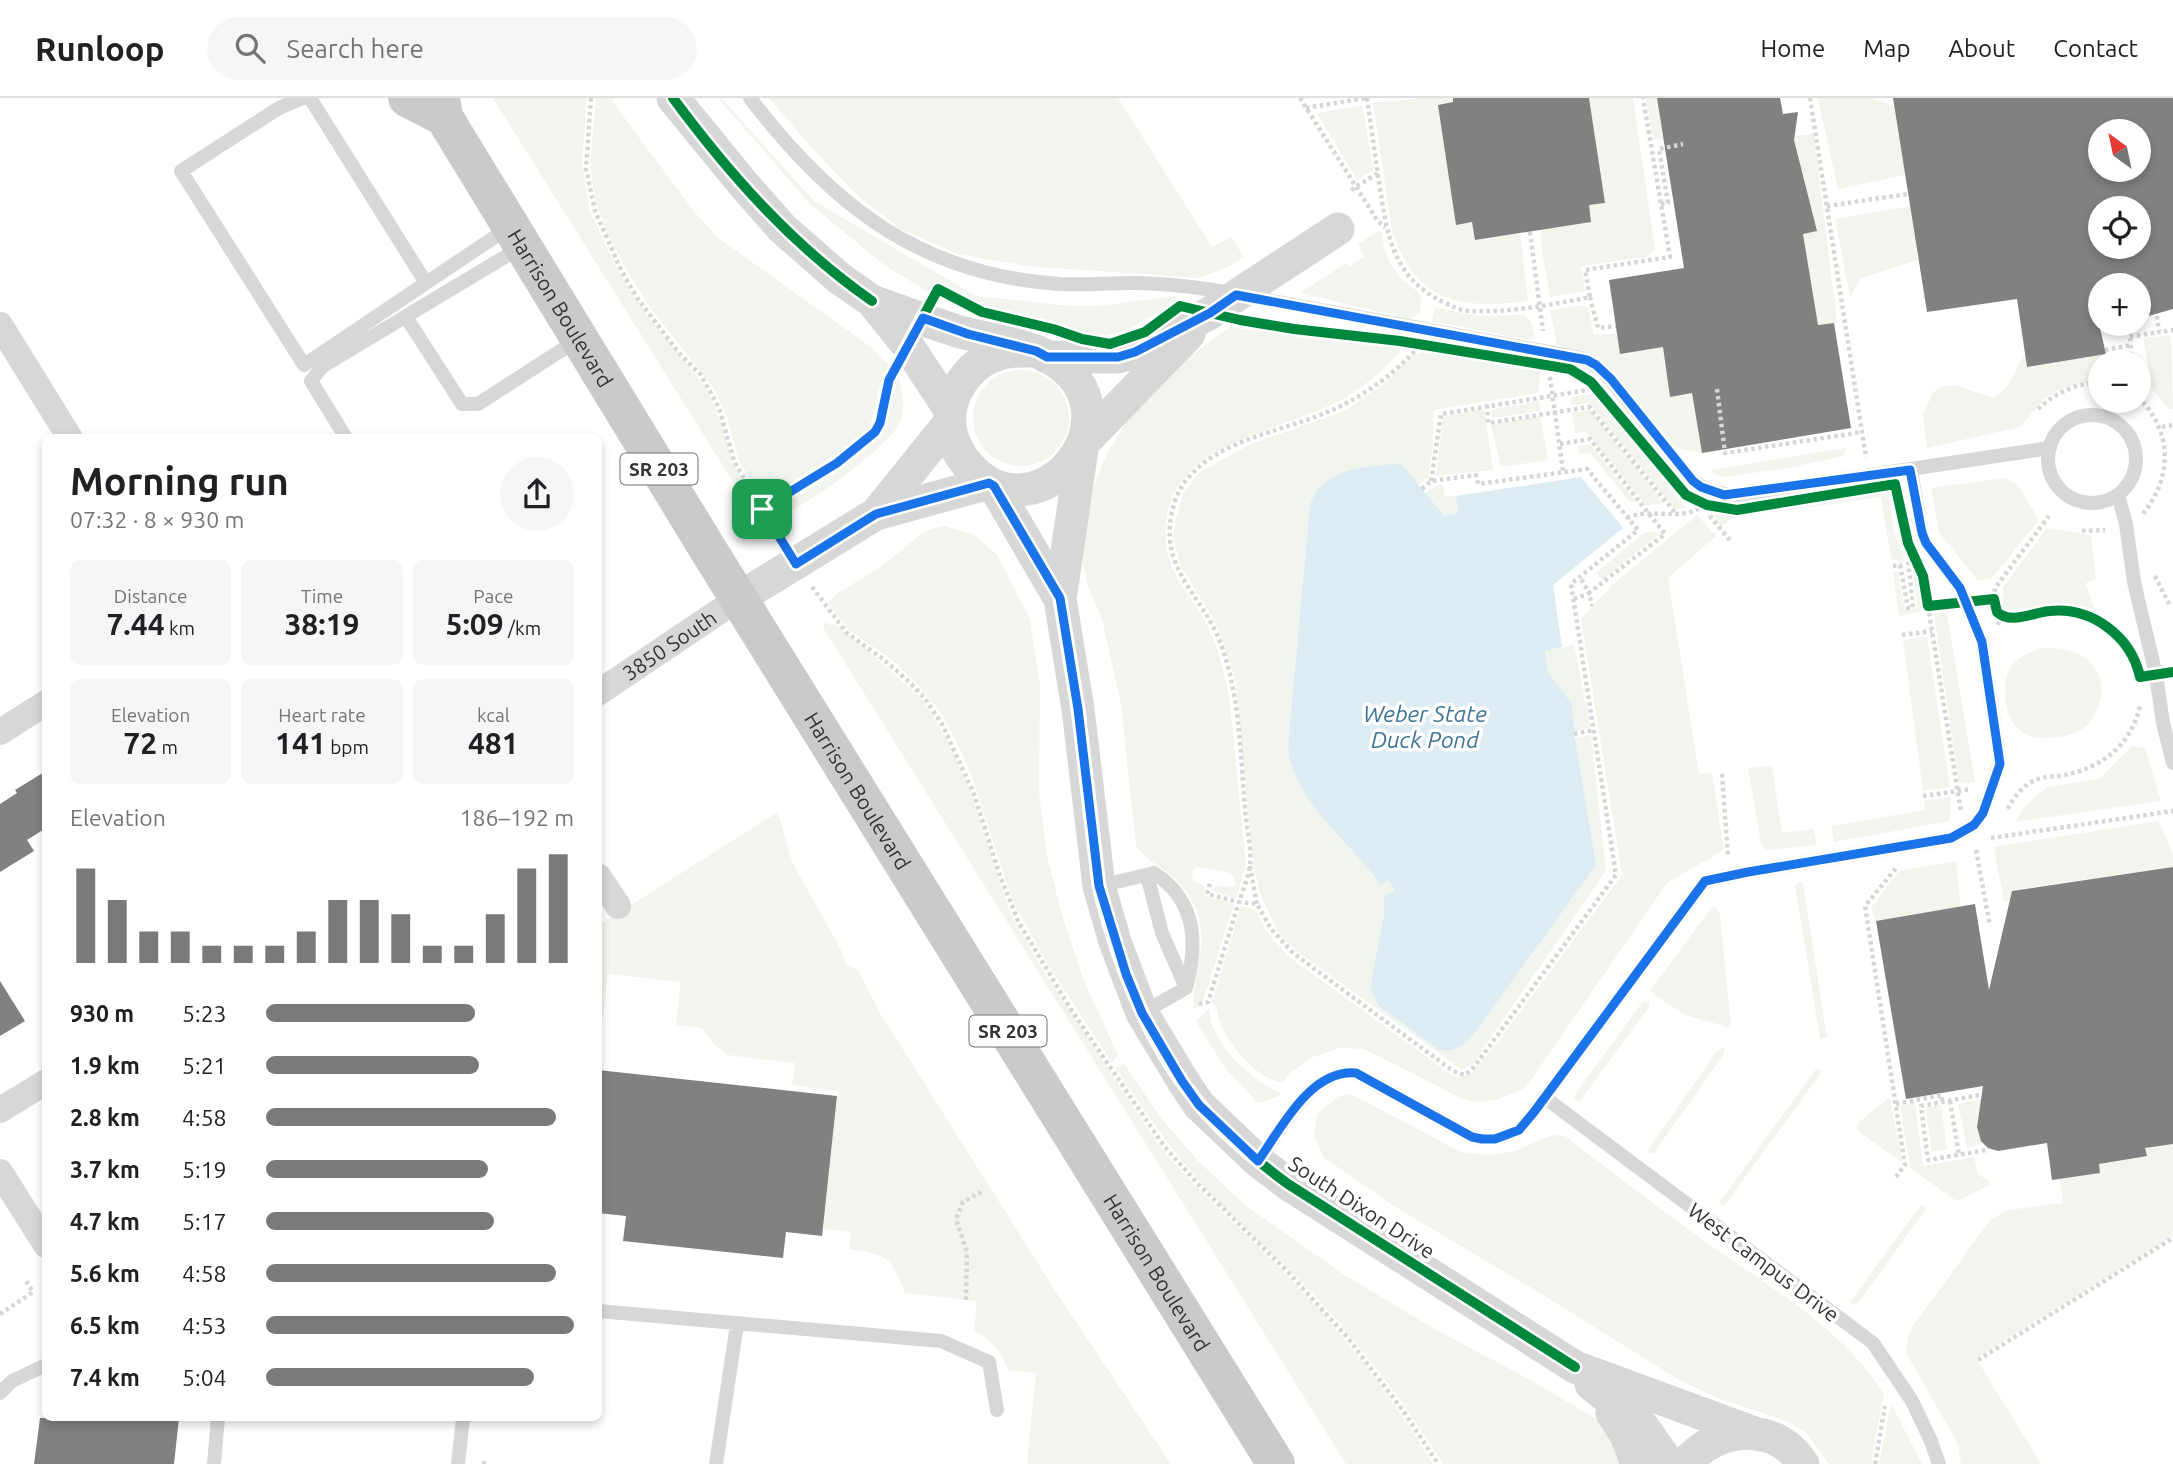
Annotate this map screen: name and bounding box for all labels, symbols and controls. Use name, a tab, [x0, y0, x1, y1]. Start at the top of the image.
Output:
search box	[207, 17, 697, 80]
icon: search	[231, 29, 269, 67]
text: Runloop	[35, 30, 165, 67]
text: Search here	[287, 34, 424, 63]
text: Home	[1760, 35, 1825, 62]
text: Map	[1863, 35, 1910, 62]
text: About	[1948, 35, 2015, 62]
text: Contact	[2053, 35, 2138, 62]
north arrow	[2088, 119, 2151, 182]
map controls	[2088, 119, 2151, 413]
button: locate	[2088, 196, 2151, 259]
street label: Harrison Boulevard	[503, 225, 618, 391]
button: +	[2088, 273, 2151, 336]
button: −	[2088, 350, 2151, 413]
road number: SR 203	[620, 454, 698, 484]
button: share	[500, 457, 574, 531]
text: Morning run	[70, 460, 289, 502]
pin	[732, 479, 792, 539]
icon: arrive	[743, 490, 781, 528]
text: 07:32 · 8 × 930 m	[70, 507, 244, 532]
text: Distance	[114, 585, 187, 607]
text: Time	[301, 585, 343, 607]
text: Pace	[473, 585, 513, 607]
street label: 3850 South	[618, 605, 721, 685]
text: 7.44	[106, 607, 165, 641]
text: 38:19	[284, 607, 360, 641]
text: 5:09	[446, 607, 504, 641]
text: km	[165, 617, 195, 639]
text: /km	[504, 617, 541, 639]
water label: Weber State Duck Pond	[1363, 701, 1487, 752]
text: Elevation	[111, 704, 190, 726]
text: Heart rate	[278, 704, 366, 726]
text: kcal	[477, 704, 510, 726]
street label: Harrison Boulevard	[800, 708, 916, 874]
text: 72	[123, 726, 157, 760]
text: 141	[275, 726, 326, 760]
text: 481	[468, 726, 519, 760]
text: m	[157, 736, 178, 758]
text: bpm	[326, 736, 369, 758]
text: Elevation	[70, 805, 166, 830]
text: 186–192 m	[460, 805, 574, 830]
text: 930 m	[70, 1001, 134, 1026]
text: 5:23	[182, 1001, 227, 1026]
road number: SR 203	[970, 1015, 1046, 1046]
text: 1.9 km	[70, 1053, 140, 1078]
text: 5:21	[182, 1053, 227, 1078]
text: 2.8 km	[70, 1105, 140, 1130]
text: 4:58	[182, 1105, 227, 1130]
street label: South Dixon Drive	[1284, 1151, 1440, 1263]
text: 3.7 km	[70, 1157, 140, 1182]
text: 5:19	[182, 1157, 227, 1182]
street label: Harrison Boulevard	[1099, 1189, 1215, 1356]
street label: West Campus Drive	[1684, 1197, 1844, 1327]
text: 4.7 km	[70, 1209, 140, 1234]
text: 5:17	[182, 1209, 227, 1234]
text: 5.6 km	[70, 1261, 140, 1286]
text: 4:58	[182, 1261, 227, 1286]
text: 6.5 km	[70, 1313, 140, 1338]
text: 4:53	[182, 1313, 227, 1338]
text: 7.4 km	[70, 1365, 140, 1390]
text: 5:04	[182, 1365, 227, 1390]

